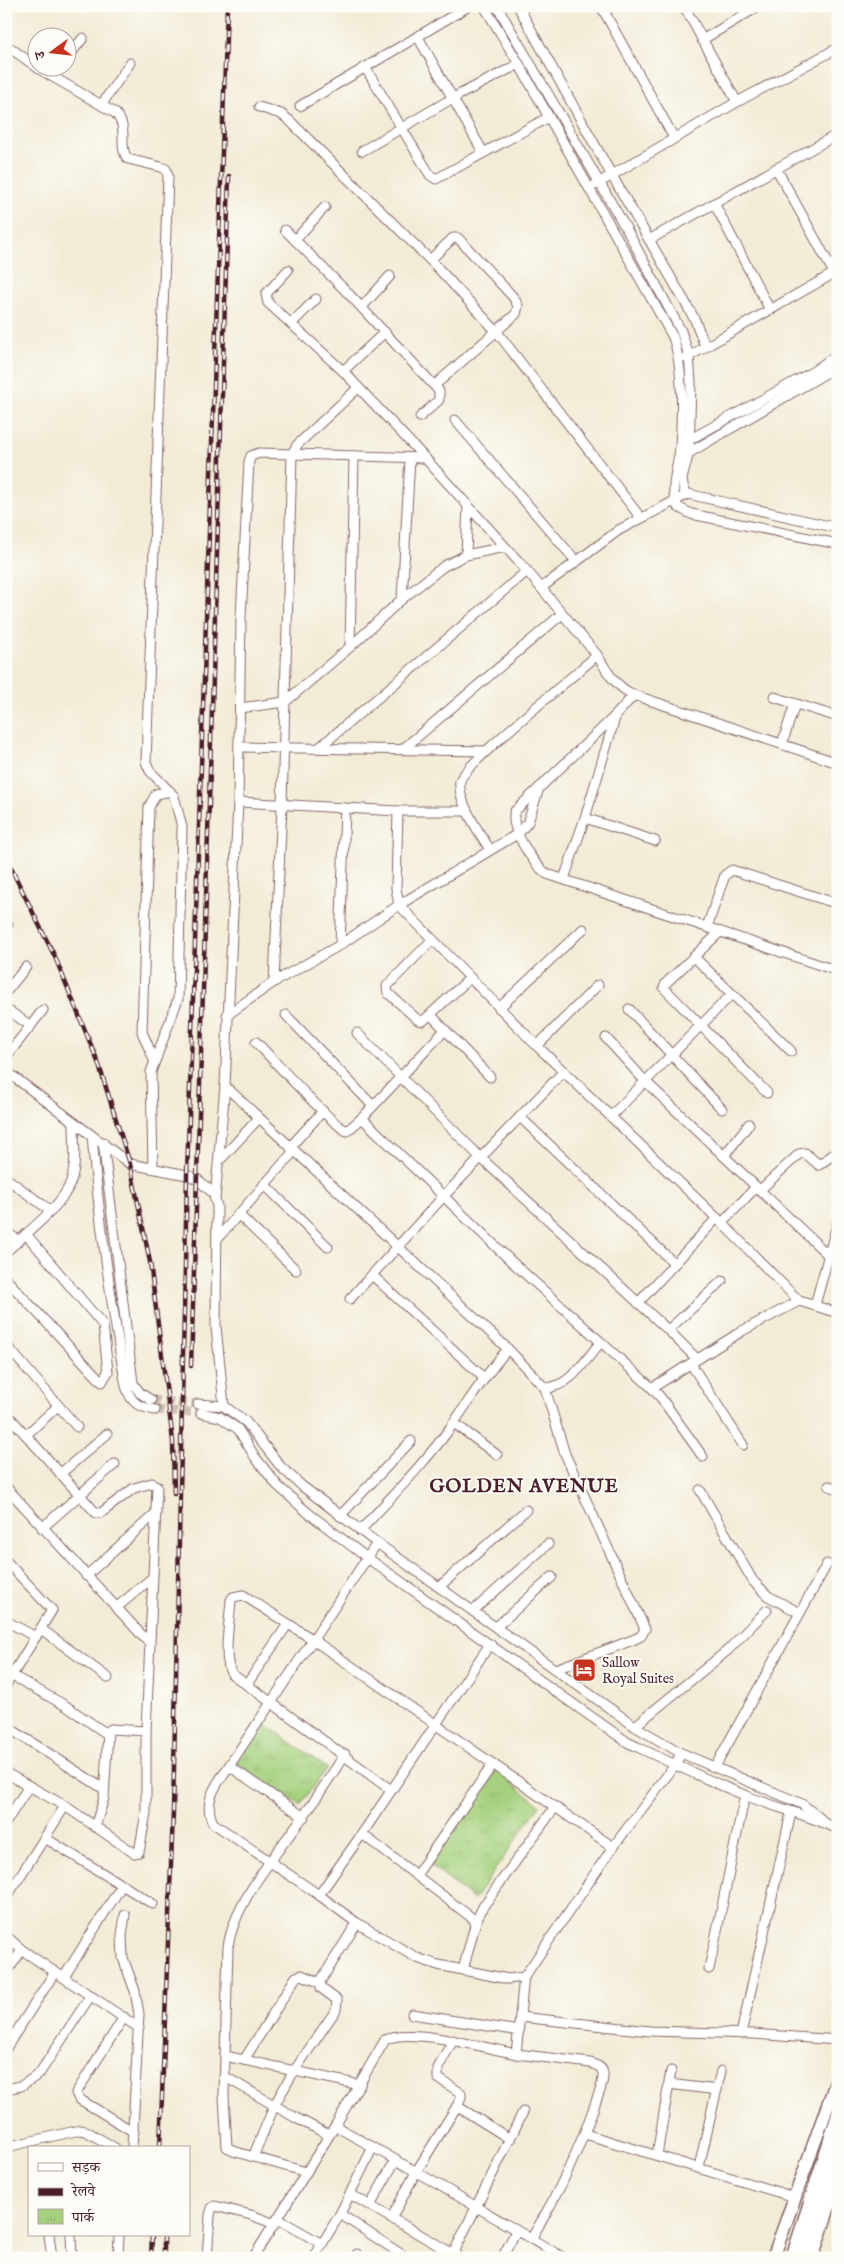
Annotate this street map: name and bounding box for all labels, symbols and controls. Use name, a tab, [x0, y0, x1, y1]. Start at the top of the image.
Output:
north arrow	[28, 28, 78, 78]
text: उ	[31, 48, 50, 62]
district label: GOLDEN AVENUE	[429, 1475, 619, 1499]
place label: Sallow Royal Suites	[602, 1654, 674, 1688]
hotel icon: Sallow Royal Suites	[571, 1657, 597, 1683]
legend	[28, 2146, 190, 2236]
text: सड़क	[71, 2158, 101, 2177]
text: रेलवे	[70, 2182, 96, 2201]
text: पार्क	[71, 2208, 95, 2227]

